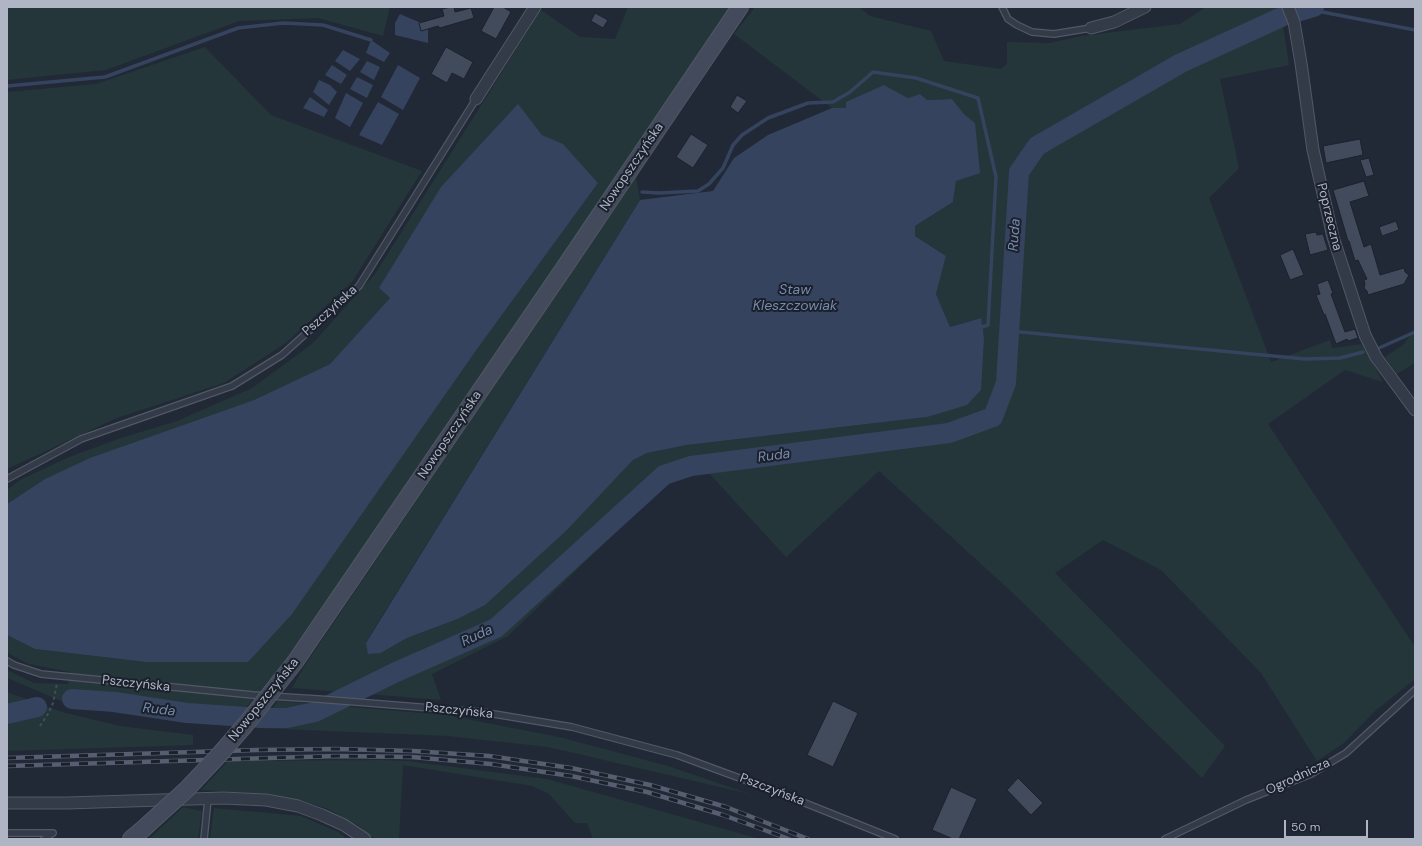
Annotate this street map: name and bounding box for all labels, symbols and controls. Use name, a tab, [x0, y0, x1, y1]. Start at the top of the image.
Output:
street label: Nowopszczyńska	[597, 120, 667, 214]
street label: Poprzeczna	[1313, 182, 1345, 252]
water label: Ruda	[1005, 218, 1025, 252]
street label: Pszczyńska	[299, 282, 361, 340]
water label: Staw Kleszczowiak	[753, 282, 837, 314]
street label: Nowopszczyńska	[415, 388, 485, 482]
water label: Ruda	[757, 446, 791, 466]
water label: Ruda	[459, 621, 495, 651]
street label: Nowopszczyńska	[226, 655, 302, 745]
street label: Pszczyńska	[101, 673, 171, 695]
water label: Ruda	[142, 700, 176, 720]
street label: Pszczyńska	[424, 700, 494, 722]
street label: Ogrodnicza	[1264, 755, 1332, 799]
street label: Pszczyńska	[737, 770, 807, 810]
scale bar	[1286, 812, 1370, 838]
text: 50 m	[1291, 819, 1320, 835]

